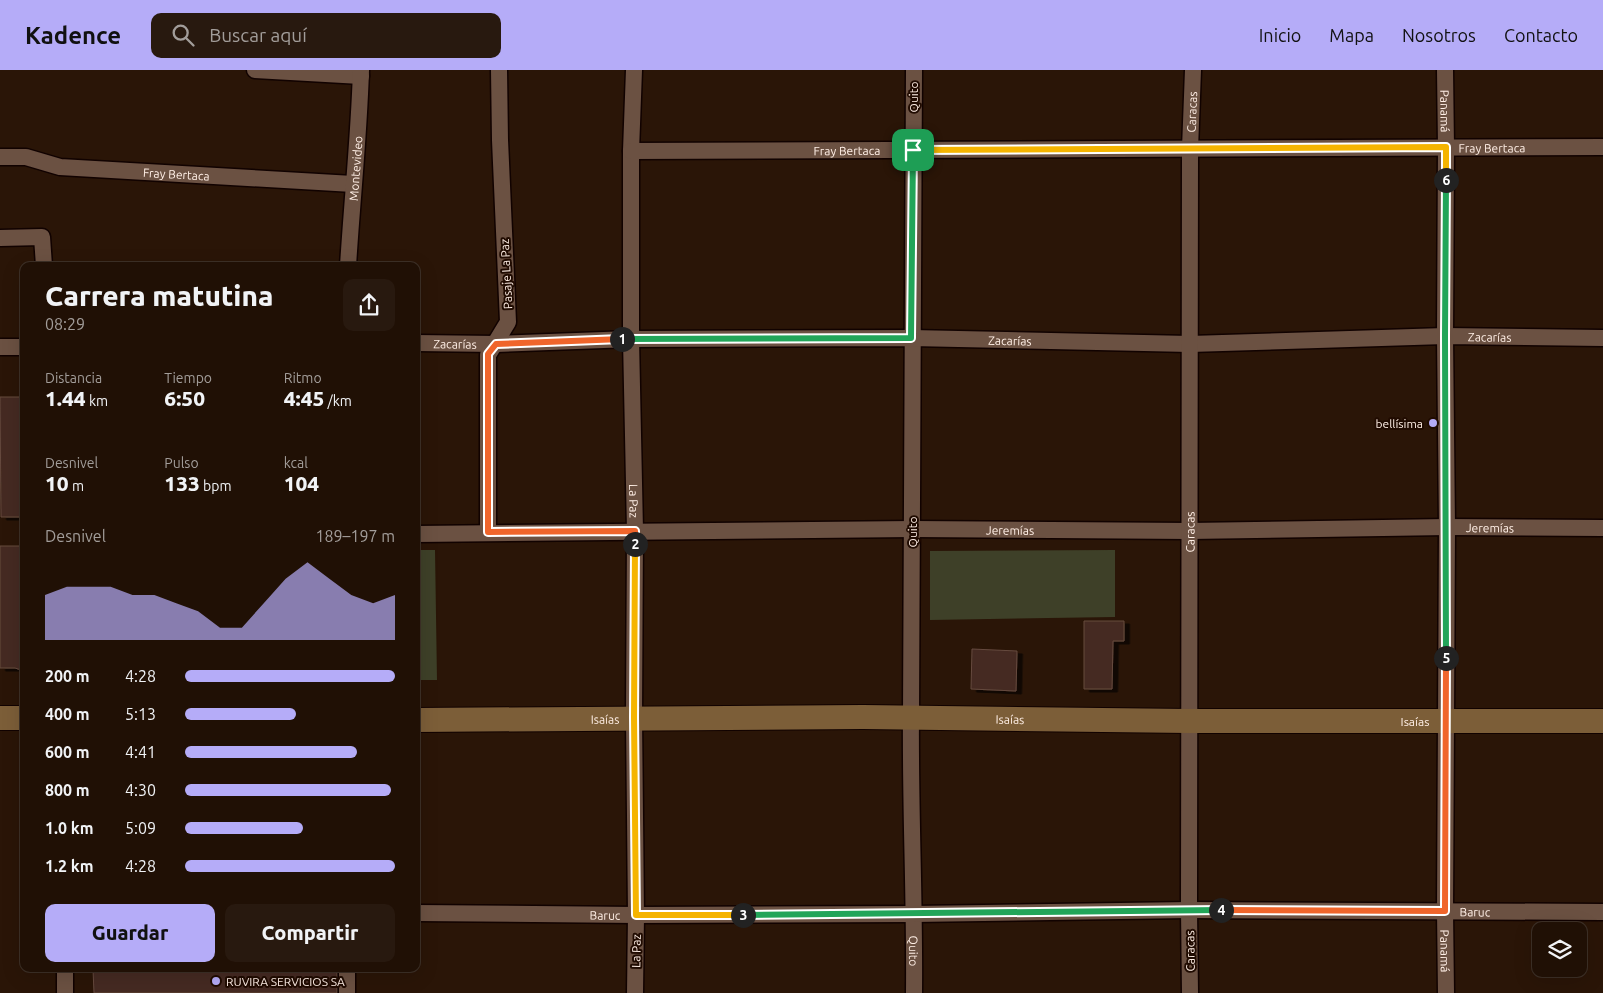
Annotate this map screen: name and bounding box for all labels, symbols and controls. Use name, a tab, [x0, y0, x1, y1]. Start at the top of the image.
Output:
search box	[151, 13, 501, 58]
icon: search	[169, 21, 197, 49]
text: Kadence	[25, 22, 121, 49]
text: Buscar aquí	[209, 24, 307, 46]
text: Inicio	[1259, 25, 1301, 45]
text: Mapa	[1329, 25, 1374, 45]
text: Nosotros	[1402, 25, 1476, 45]
text: Contacto	[1504, 25, 1578, 45]
street label: Quito	[907, 82, 920, 112]
street label: Panamá	[1439, 90, 1452, 132]
street label: Caracas	[1184, 91, 1199, 133]
pin	[892, 129, 934, 171]
street label: Montevideo	[346, 135, 364, 201]
icon: arrive	[899, 136, 927, 164]
street label: Fray Bertaca	[1459, 141, 1525, 154]
street label: Fray Bertaca	[814, 143, 880, 157]
street label: Fray Bertaca	[143, 165, 210, 182]
pin: 6	[1434, 168, 1458, 192]
text: 6	[1443, 172, 1450, 188]
street label: Pasaje La Paz	[498, 238, 514, 310]
button: share	[343, 279, 395, 331]
text: Carrera matutina	[45, 280, 273, 311]
text: 08:29	[45, 315, 85, 333]
pin: 1	[610, 326, 634, 352]
street label: Zacarías	[1468, 330, 1512, 343]
text: 1	[619, 331, 626, 347]
street label: Zacarías	[988, 333, 1032, 347]
street label: Zacarías	[433, 337, 477, 350]
text: Distancia	[45, 370, 102, 386]
text: Tiempo	[164, 370, 212, 386]
text: Ritmo	[284, 370, 322, 386]
text: 1.44	[45, 386, 86, 410]
text: 6:50	[164, 386, 205, 410]
text: 4:45	[284, 386, 324, 410]
text: km	[86, 393, 108, 409]
text: /km	[324, 393, 352, 409]
place label: bellísima	[1376, 417, 1423, 430]
marker: bellísima	[1427, 417, 1439, 429]
text: Desnivel	[45, 455, 98, 471]
text: Pulso	[164, 455, 199, 471]
text: kcal	[284, 455, 308, 471]
text: 10	[45, 471, 69, 495]
text: 133	[164, 471, 200, 495]
text: 104	[284, 471, 319, 495]
text: m	[69, 478, 84, 494]
text: bpm	[200, 478, 232, 494]
street label: La Paz	[628, 484, 641, 518]
street label: Caracas	[1183, 511, 1196, 553]
street label: Quito	[906, 517, 919, 547]
street label: Jeremías	[1466, 521, 1514, 534]
street label: Jeremías	[986, 523, 1034, 536]
text: Desnivel	[45, 527, 106, 545]
text: 189–197 m	[315, 527, 395, 545]
pin: 2	[622, 532, 648, 556]
text: 2	[632, 536, 639, 552]
pin: 5	[1434, 646, 1458, 670]
text: 5	[1443, 650, 1450, 666]
text: 200 m	[45, 667, 90, 685]
text: 4:28	[125, 667, 156, 685]
text: 400 m	[45, 705, 90, 723]
text: 5:13	[125, 705, 156, 723]
street label: Isaías	[591, 712, 619, 725]
street label: Isaías	[996, 712, 1024, 725]
street label: Isaías	[1401, 715, 1429, 728]
text: 600 m	[45, 743, 90, 761]
text: 4:41	[125, 743, 156, 761]
text: 800 m	[45, 781, 90, 799]
text: 4:30	[125, 781, 156, 799]
text: 1.0 km	[45, 819, 94, 837]
text: 5:09	[125, 819, 156, 837]
text: 1.2 km	[45, 857, 94, 875]
text: 4:28	[125, 857, 156, 875]
pin: 4	[1208, 898, 1234, 922]
pin: 3	[730, 902, 756, 928]
text: 4	[1218, 902, 1225, 918]
button: Guardar	[45, 904, 215, 962]
button: Compartir	[225, 904, 395, 962]
street label: Baruc	[1460, 905, 1491, 918]
text: 3	[740, 907, 747, 923]
street label: Baruc	[590, 908, 621, 921]
map controls	[1532, 922, 1587, 977]
button: layers	[1532, 922, 1587, 977]
street label: Panamá	[1439, 929, 1452, 972]
street label: Caracas	[1183, 930, 1197, 972]
street label: La Paz	[629, 934, 643, 968]
street label: Quito	[907, 935, 921, 966]
marker: RUVIRA SERVICIOS SA	[210, 975, 222, 987]
place label: RUVIRA SERVICIOS SA	[226, 975, 345, 988]

